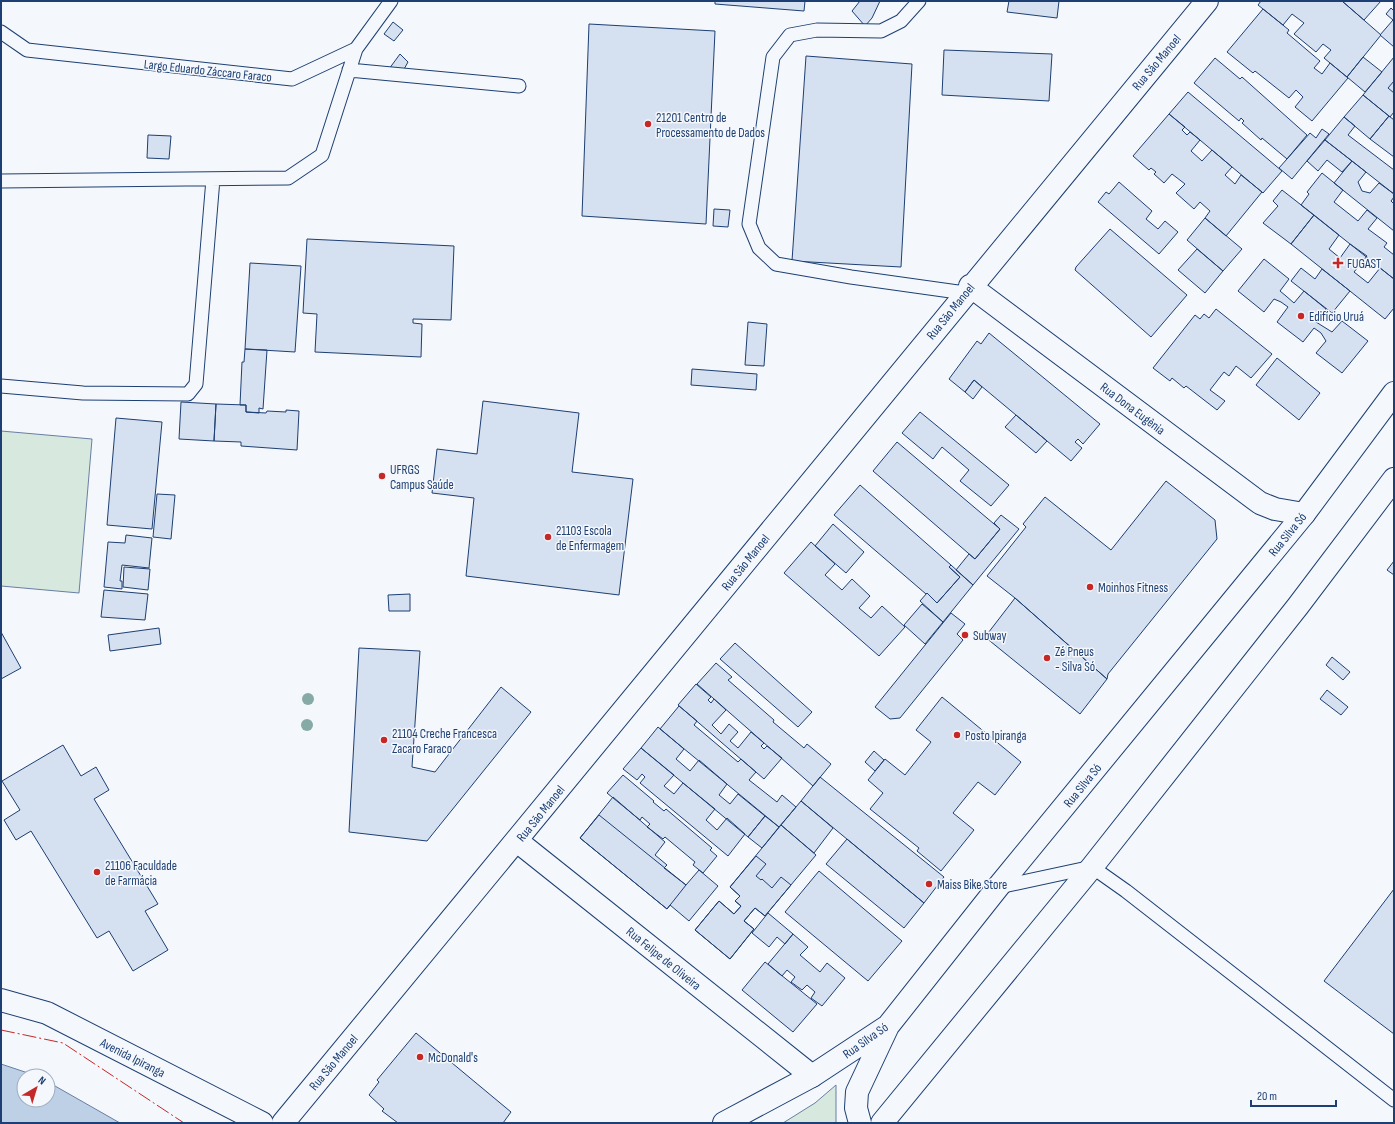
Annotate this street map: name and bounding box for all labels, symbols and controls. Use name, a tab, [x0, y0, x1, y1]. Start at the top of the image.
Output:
street label: Rua São Manoel	[1129, 32, 1185, 94]
street label: Largo Eduardo Záccaro Faraco	[143, 56, 273, 86]
place label: 21201 Centro de Processamento de Dados	[656, 110, 765, 141]
marker: 21201 Centro de Processamento de Dados	[643, 119, 653, 129]
place label: FUGAST	[1347, 256, 1381, 272]
marker: FUGAST	[1332, 257, 1344, 269]
street label: Rua São Manoel	[923, 280, 978, 343]
place label: Edifício Uruá	[1309, 309, 1364, 325]
marker: Edifício Uruá	[1296, 311, 1306, 321]
street label: Rua Dona Eugênia	[1097, 379, 1168, 438]
place label: UFRGS Campus Saúde	[390, 462, 454, 493]
marker: UFRGS Campus Saúde	[377, 471, 387, 481]
street label: Rua Silva Só	[1265, 509, 1310, 560]
place label: 21103 Escola de Enfermagem	[556, 523, 624, 554]
street label: Rua São Manoel	[718, 531, 773, 594]
marker: 21103 Escola de Enfermagem	[543, 532, 553, 542]
place label: Moinhos Fitness	[1098, 580, 1169, 596]
marker: Moinhos Fitness	[1085, 582, 1095, 592]
place label: Subway	[973, 628, 1006, 644]
marker: Subway	[960, 630, 970, 640]
place label: Zé Pneus - Silva Só	[1055, 644, 1095, 675]
marker: Zé Pneus - Silva Só	[1042, 653, 1052, 663]
place label: 21104 Creche Francesca Zacaro Faraco	[392, 726, 497, 757]
place label: Posto Ipiranga	[965, 728, 1026, 744]
marker: Posto Ipiranga	[952, 730, 962, 740]
marker: 21104 Creche Francesca Zacaro Faraco	[379, 735, 389, 745]
street label: Rua Silva Só	[1060, 760, 1105, 811]
street label: Rua São Manoel	[513, 782, 568, 845]
place label: 21106 Faculdade de Farmácia	[105, 858, 177, 889]
marker: 21106 Faculdade de Farmácia	[92, 867, 102, 877]
place label: Maiss Bike Store	[937, 877, 1007, 893]
marker: Maiss Bike Store	[924, 879, 934, 889]
street label: Rua Felipe de Oliveira	[623, 924, 704, 994]
street label: Rua Silva Só	[840, 1019, 891, 1062]
street label: Rua São Manoel	[306, 1032, 362, 1094]
street label: Avenida Ipiranga	[97, 1034, 168, 1081]
place label: McDonald's	[428, 1050, 478, 1066]
marker: McDonald's	[415, 1052, 425, 1062]
north arrow	[16, 1068, 56, 1108]
text: N	[36, 1074, 48, 1088]
scale bar	[1251, 1082, 1336, 1108]
text: 20 m	[1257, 1089, 1277, 1104]

